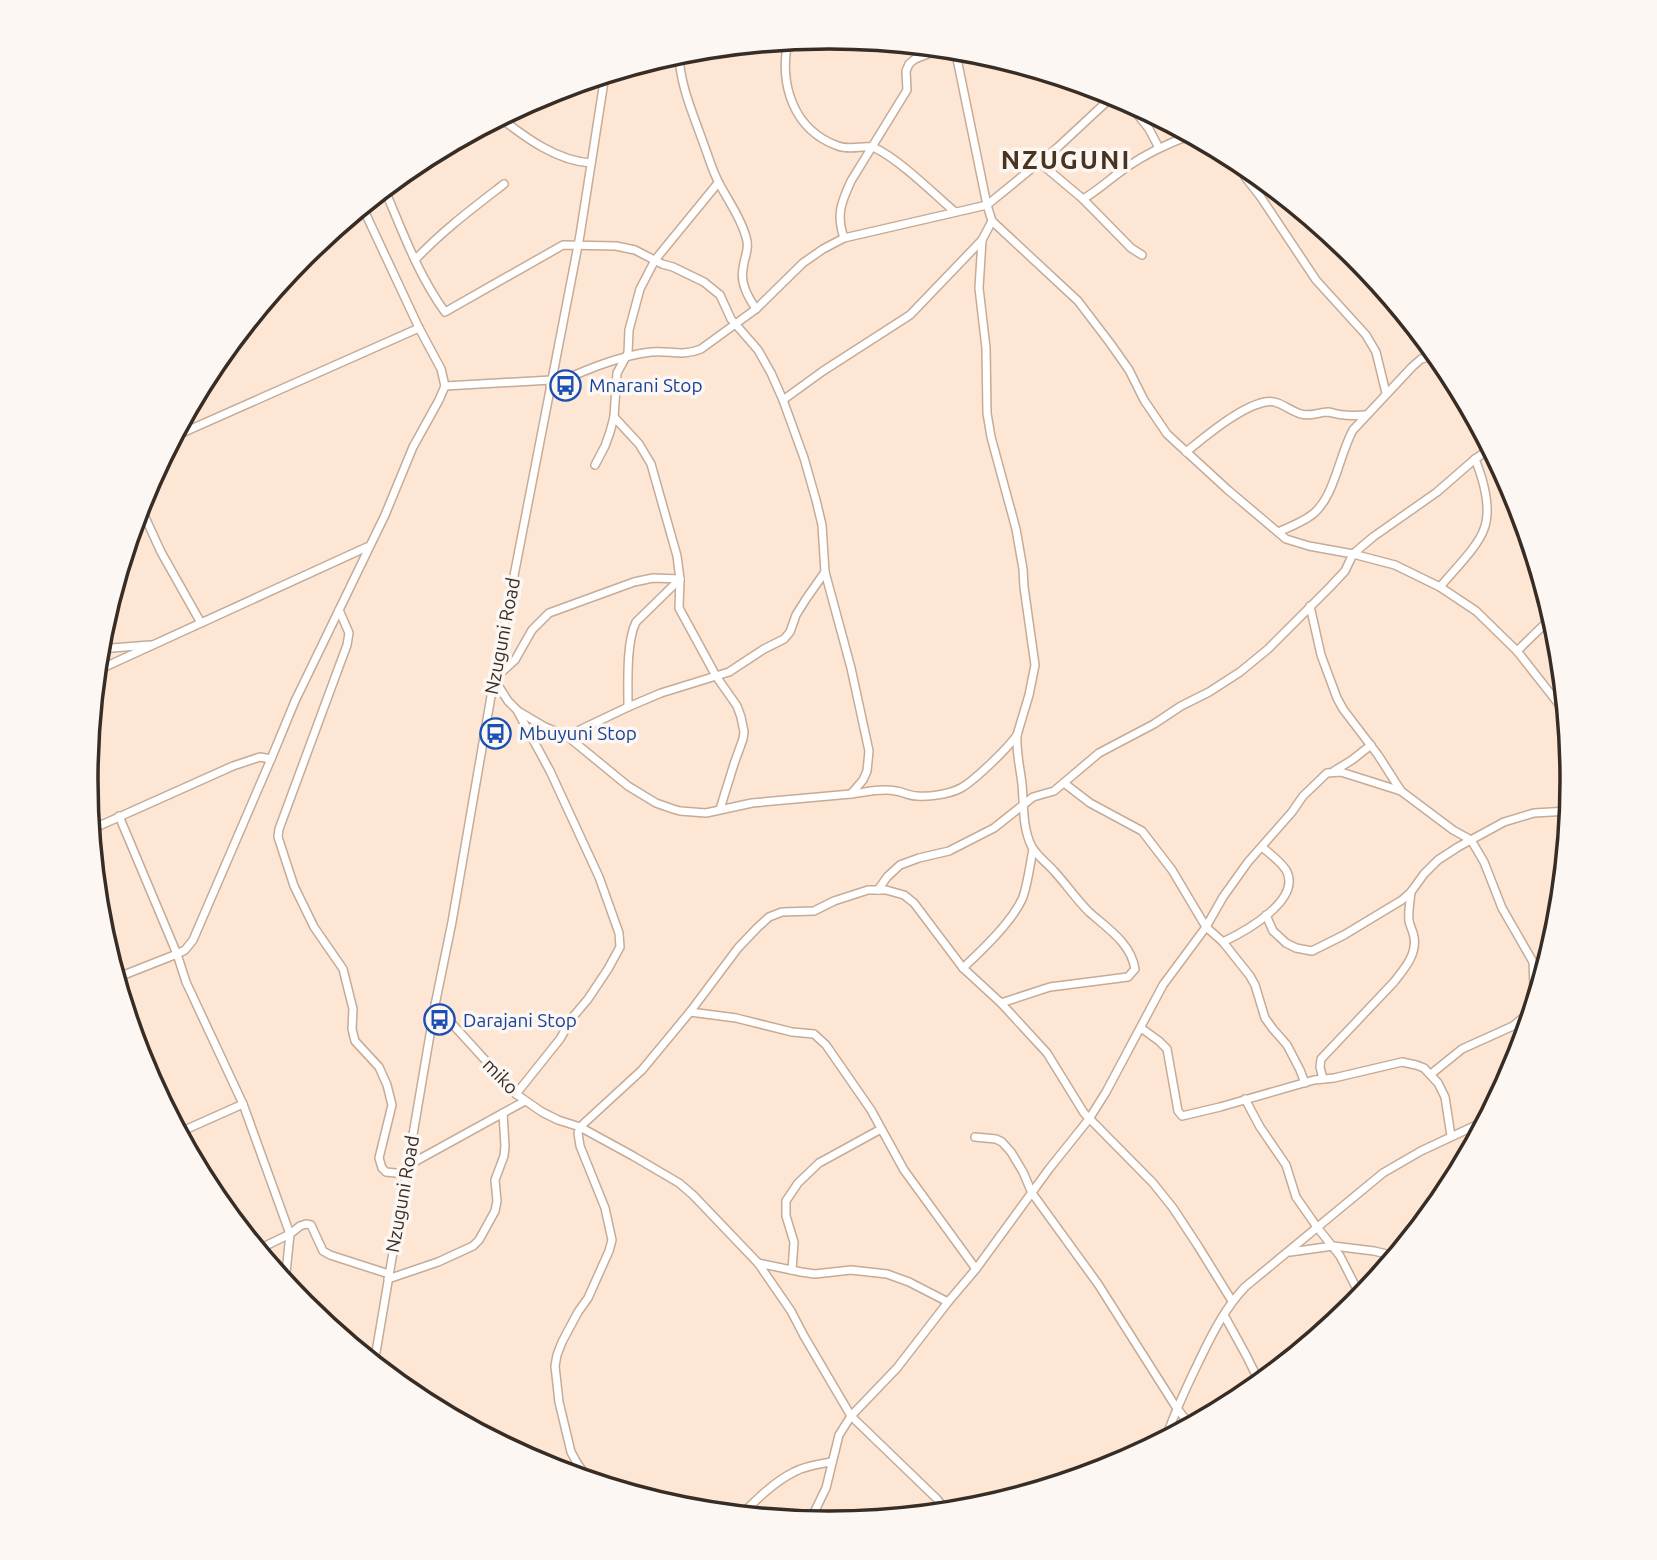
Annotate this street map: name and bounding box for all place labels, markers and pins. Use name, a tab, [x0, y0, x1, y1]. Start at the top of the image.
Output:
bus stop icon: Mnarani Stop	[549, 368, 583, 402]
place label: Mnarani Stop	[589, 374, 703, 396]
bus stop icon: Mbuyuni Stop	[479, 716, 513, 750]
place label: Mbuyuni Stop	[519, 722, 637, 744]
bus stop icon: Darajani Stop	[423, 1003, 457, 1037]
place label: Darajani Stop	[463, 1009, 577, 1031]

